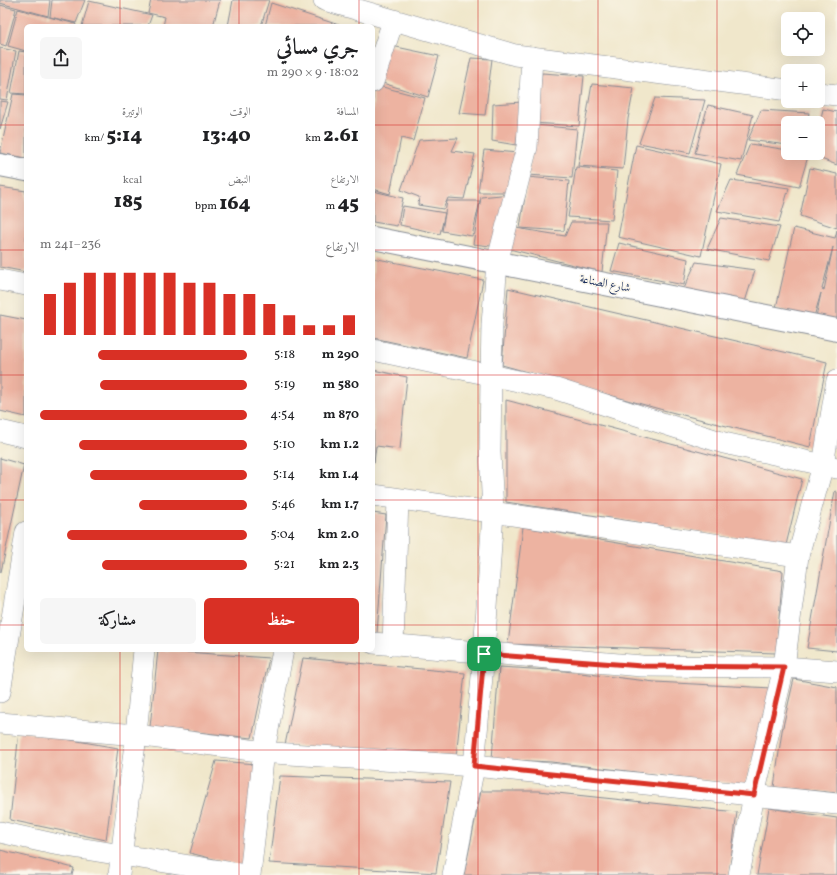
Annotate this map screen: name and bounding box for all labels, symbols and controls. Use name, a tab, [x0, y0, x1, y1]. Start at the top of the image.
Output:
map controls	[781, 12, 825, 160]
button: locate	[781, 12, 825, 56]
text: جري مسائي	[276, 33, 359, 64]
button: share	[40, 37, 82, 79]
text: 18:02 · 9 × 290 m	[267, 64, 359, 82]
button: +	[781, 64, 825, 108]
text: الوتيرة	[122, 105, 142, 120]
text: الوقت	[230, 105, 251, 120]
text: المسافة	[337, 105, 359, 120]
button: −	[781, 116, 825, 160]
text: 5:14	[106, 122, 142, 150]
text: 13:40	[202, 122, 251, 150]
text: 2.61	[323, 122, 359, 150]
text: /km	[84, 131, 106, 146]
text: km	[305, 131, 323, 146]
text: kcal	[123, 173, 142, 188]
text: النبض	[228, 173, 251, 188]
text: الارتفاع	[330, 173, 359, 188]
text: 185	[114, 188, 142, 216]
text: 164	[219, 190, 251, 218]
text: 45	[337, 190, 359, 218]
text: bpm	[195, 199, 219, 214]
text: m	[325, 199, 337, 214]
text: 236–241 m	[40, 236, 101, 254]
text: الارتفاع	[325, 239, 359, 257]
street label: شارع الصناعة	[578, 271, 632, 299]
text: 5:18	[274, 346, 295, 364]
text: 290 m	[322, 346, 359, 364]
text: 5:19	[274, 376, 295, 394]
text: 580 m	[322, 376, 359, 394]
text: 4:54	[270, 406, 295, 424]
text: 870 m	[323, 406, 359, 424]
text: 5:10	[273, 436, 295, 454]
text: 1.2 km	[320, 436, 359, 454]
text: 5:14	[273, 466, 295, 484]
text: 1.4 km	[319, 466, 359, 484]
text: 5:46	[271, 496, 295, 514]
text: 1.7 km	[321, 496, 359, 514]
text: 5:04	[270, 526, 295, 544]
text: 2.0 km	[317, 526, 359, 544]
text: 5:21	[274, 556, 295, 574]
text: 2.3 km	[319, 556, 359, 574]
button: مشاركة	[40, 598, 196, 644]
button: حفظ	[204, 598, 359, 644]
pin	[467, 637, 501, 671]
icon: arrive	[473, 643, 495, 665]

